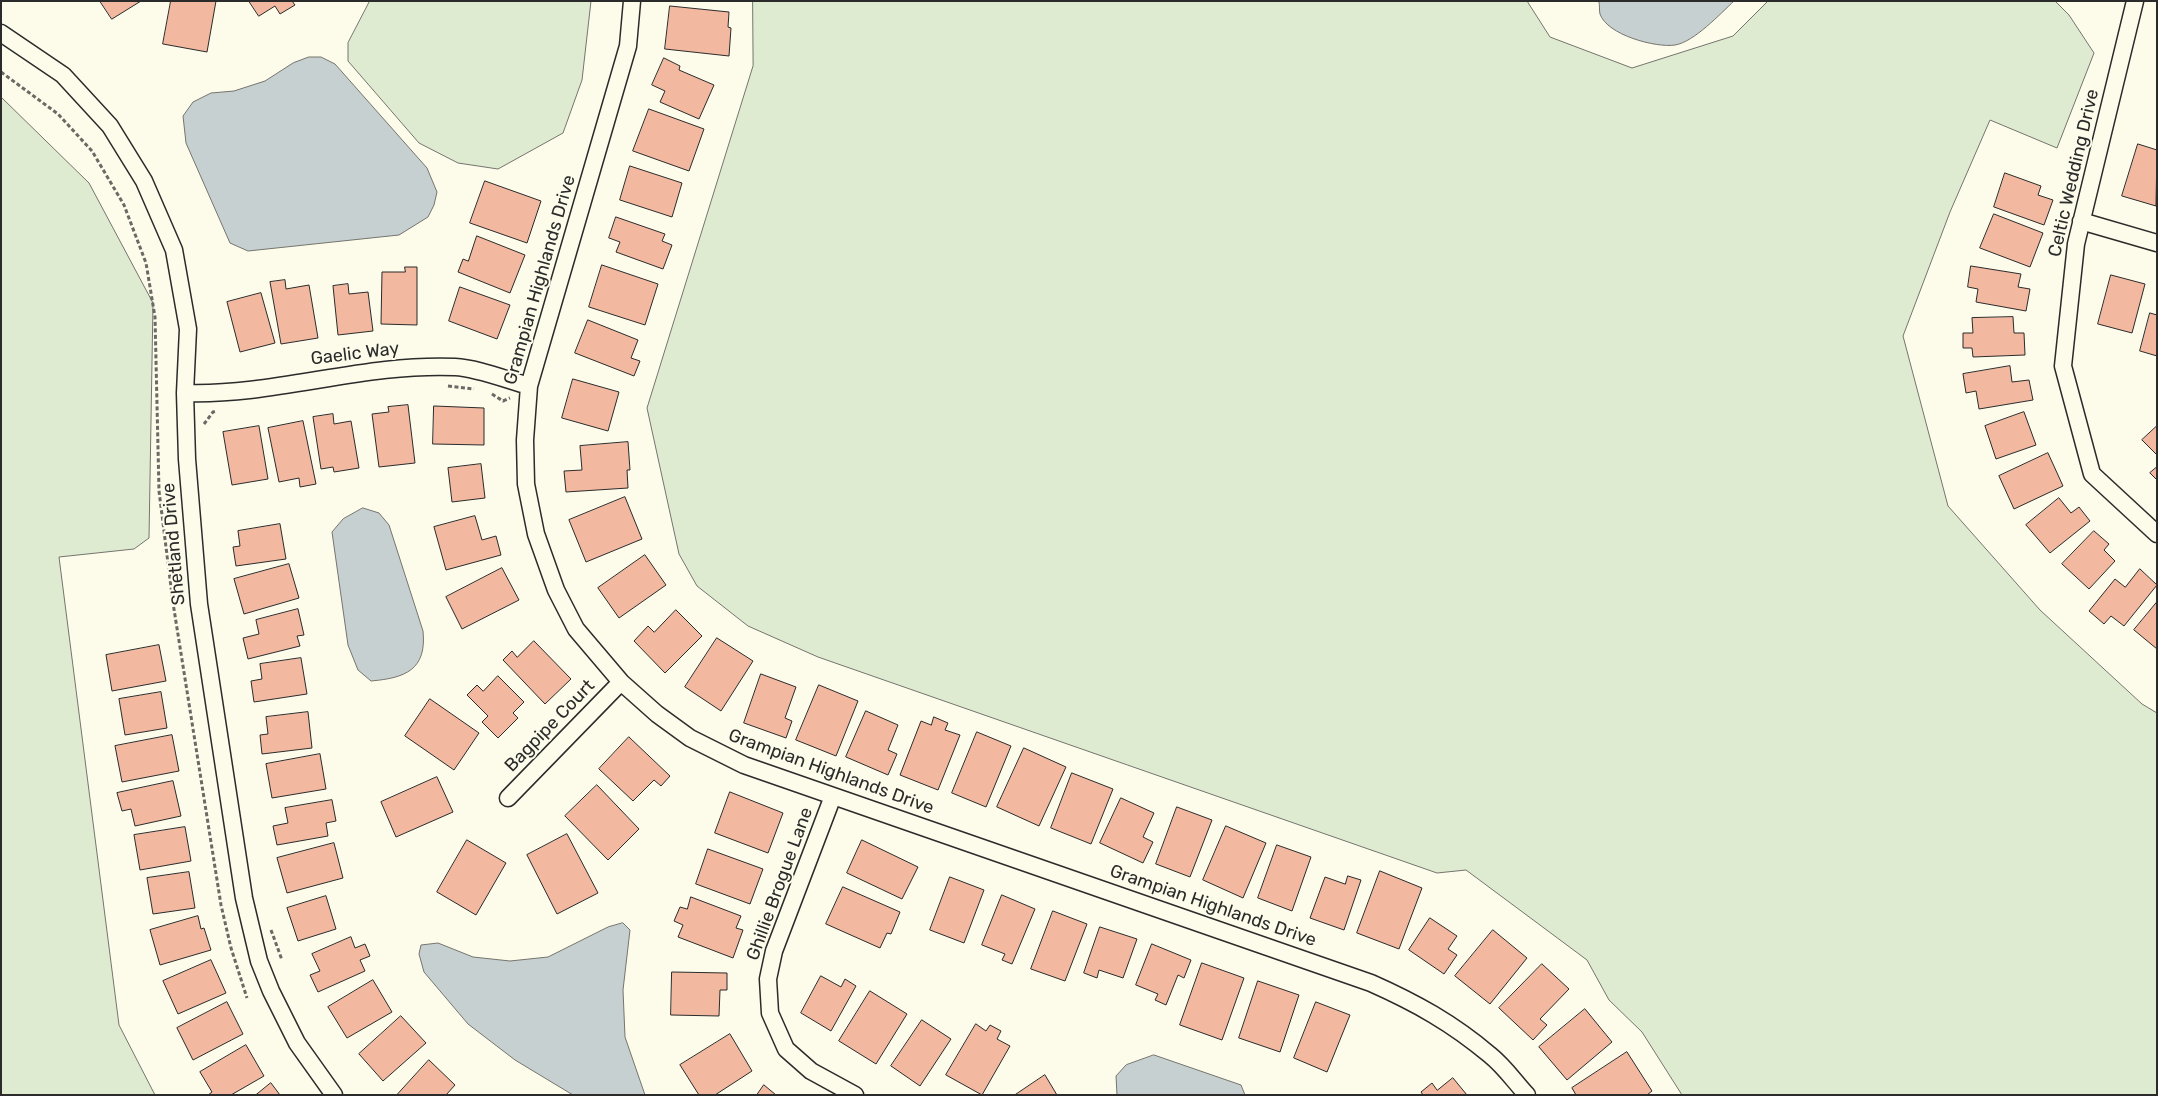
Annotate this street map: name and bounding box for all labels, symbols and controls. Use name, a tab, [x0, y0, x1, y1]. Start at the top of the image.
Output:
street label: Celtic Wedding Drive	[2044, 87, 2104, 259]
street label: Grampian Highlands Drive	[500, 173, 580, 387]
street label: Gaelic Way	[309, 338, 401, 370]
street label: Shetland Drive	[158, 482, 190, 606]
street label: Bagpipe Court	[501, 675, 599, 777]
street label: Grampian Highlands Drive	[725, 725, 937, 819]
street label: Ghillie Brogue Lane	[742, 805, 818, 963]
street label: Grampian Highlands Drive	[1107, 860, 1319, 952]

